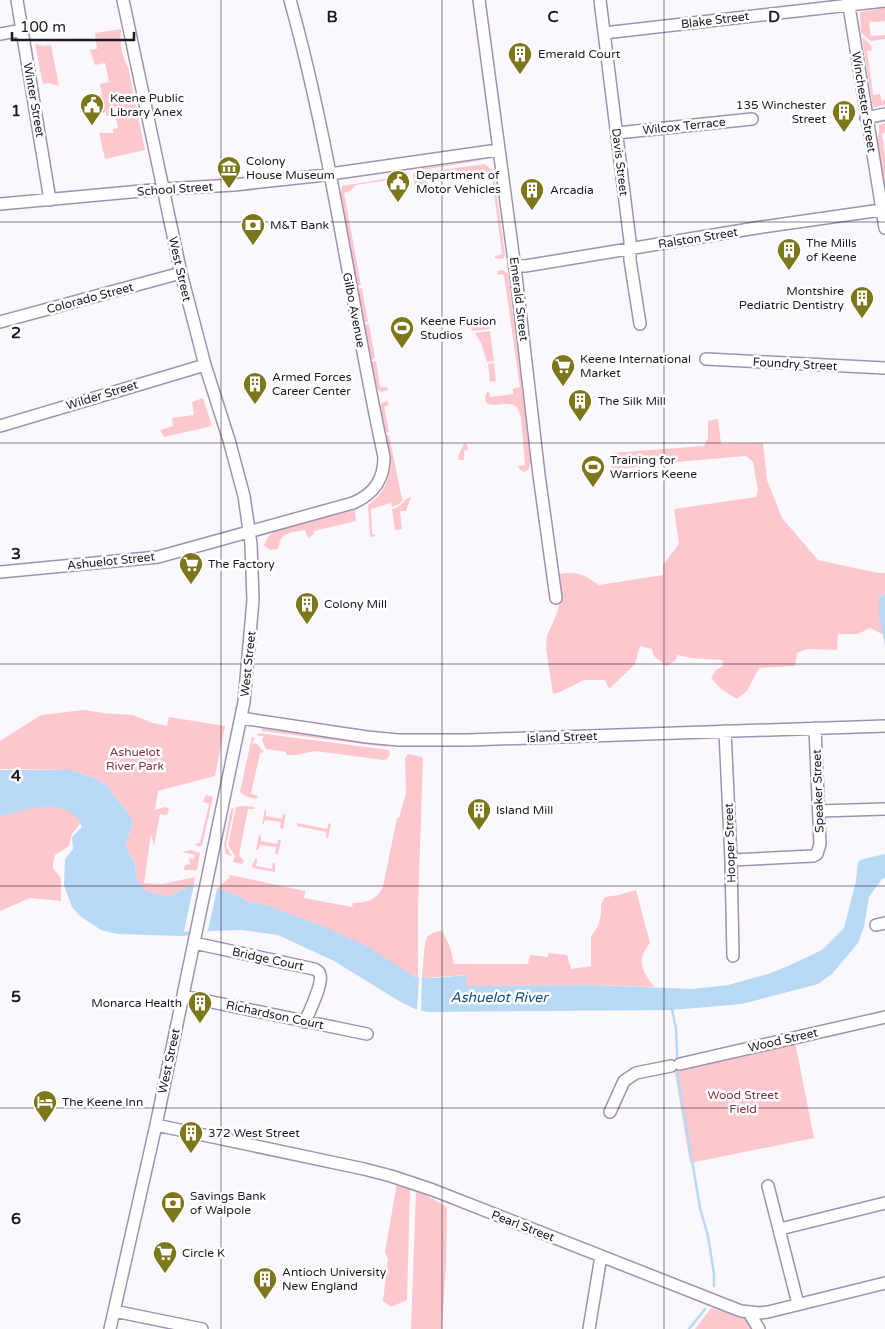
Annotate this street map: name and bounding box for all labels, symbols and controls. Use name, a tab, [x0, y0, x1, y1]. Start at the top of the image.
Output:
text: B	[326, 7, 338, 27]
text: C	[547, 7, 559, 27]
text: D	[768, 7, 780, 27]
street label: Blake Street	[680, 9, 750, 31]
scale bar	[12, 10, 135, 42]
text: 100 m	[20, 18, 66, 36]
building icon: Emerald Court	[507, 41, 533, 75]
place label: Emerald Court	[538, 47, 621, 61]
street label: Winchester Street	[849, 51, 879, 154]
street label: Winter Street	[21, 62, 48, 139]
place label: Keene Public Library Anex	[110, 91, 184, 119]
public building icon: Keene Public Library Anex	[79, 92, 105, 126]
place label: 135 Winchester Street	[736, 98, 826, 126]
building icon: 135 Winchester Street	[831, 99, 857, 133]
text: 1	[11, 101, 21, 121]
street label: Wilcox Terrace	[642, 115, 726, 137]
street label: Davis Street	[609, 127, 631, 197]
place label: Colony House Museum	[246, 154, 335, 182]
museum icon: Colony House Museum	[216, 155, 242, 189]
place label: Department of Motor Vehicles	[416, 168, 501, 196]
public building icon: Department of Motor Vehicles	[385, 169, 411, 203]
building icon: Arcadia	[519, 177, 545, 211]
street label: School Street	[137, 179, 214, 199]
place label: Arcadia	[550, 183, 594, 197]
bank icon: M&T Bank	[240, 212, 266, 246]
place label: M&T Bank	[270, 218, 330, 232]
street label: Ralston Street	[657, 225, 739, 251]
street label: West Street	[166, 235, 194, 303]
place label: The Mills of Keene	[806, 236, 857, 264]
building icon: The Mills of Keene	[776, 237, 802, 271]
street label: Emerald Street	[507, 256, 531, 342]
street label: Gilbo Avenue	[340, 271, 368, 349]
street label: Colorado Street	[45, 280, 135, 316]
place label: Montshire Pediatric Dentistry	[739, 284, 845, 312]
building icon: Montshire Pediatric Dentistry	[849, 285, 875, 319]
place label: Keene Fusion Studios	[420, 314, 496, 342]
sports icon: Keene Fusion Studios	[389, 315, 415, 349]
text: 2	[11, 323, 21, 343]
place label: Keene International Market	[580, 352, 691, 380]
supermarket icon: Keene International Market	[550, 353, 576, 387]
street label: Foundry Street	[752, 355, 838, 373]
place label: Armed Forces Career Center	[272, 370, 352, 398]
building icon: Armed Forces Career Center	[242, 371, 268, 405]
street label: Wilder Street	[64, 377, 140, 413]
building icon: The Silk Mill	[567, 388, 593, 422]
place label: The Silk Mill	[598, 394, 666, 408]
place label: Training for Warriors Keene	[610, 453, 697, 481]
sports icon: Training for Warriors Keene	[580, 454, 606, 488]
text: 3	[11, 544, 21, 564]
street label: Ashuelot Street	[66, 549, 156, 573]
supermarket icon: The Factory	[178, 551, 204, 585]
place label: The Factory	[208, 557, 275, 571]
building icon: Colony Mill	[294, 591, 320, 625]
place label: Colony Mill	[324, 597, 387, 611]
street label: West Street	[238, 630, 258, 698]
street label: Island Street	[526, 729, 598, 745]
park label: Ashuelot River Park	[106, 745, 164, 773]
street label: Speaker Street	[810, 749, 826, 833]
text: 4	[11, 766, 21, 786]
building icon: Island Mill	[466, 797, 492, 831]
street label: Hooper Street	[722, 802, 738, 883]
place label: Island Mill	[496, 803, 553, 817]
street label: Bridge Court	[231, 945, 305, 974]
text: 5	[11, 987, 21, 1007]
water label: Ashuelot River	[450, 989, 549, 1006]
building icon: Monarca Health	[187, 990, 213, 1024]
place label: Monarca Health	[91, 996, 182, 1010]
street label: Richardson Court	[225, 998, 325, 1032]
street label: Wood Street	[747, 1025, 820, 1055]
street label: West Street	[155, 1027, 183, 1095]
park label: Wood Street Field	[707, 1088, 779, 1116]
hotel icon: The Keene Inn	[32, 1089, 58, 1123]
place label: The Keene Inn	[62, 1095, 143, 1109]
building icon: 372 West Street	[178, 1120, 204, 1154]
place label: 372 West Street	[208, 1126, 300, 1140]
place label: Savings Bank of Walpole	[190, 1189, 267, 1217]
bank icon: Savings Bank of Walpole	[160, 1190, 186, 1224]
street label: Pearl Street	[489, 1208, 557, 1245]
text: 6	[11, 1209, 21, 1229]
supermarket icon: Circle K	[152, 1240, 178, 1274]
place label: Circle K	[182, 1246, 225, 1260]
place label: Antioch University New England	[282, 1265, 387, 1293]
building icon: Antioch University New England	[252, 1266, 278, 1300]

